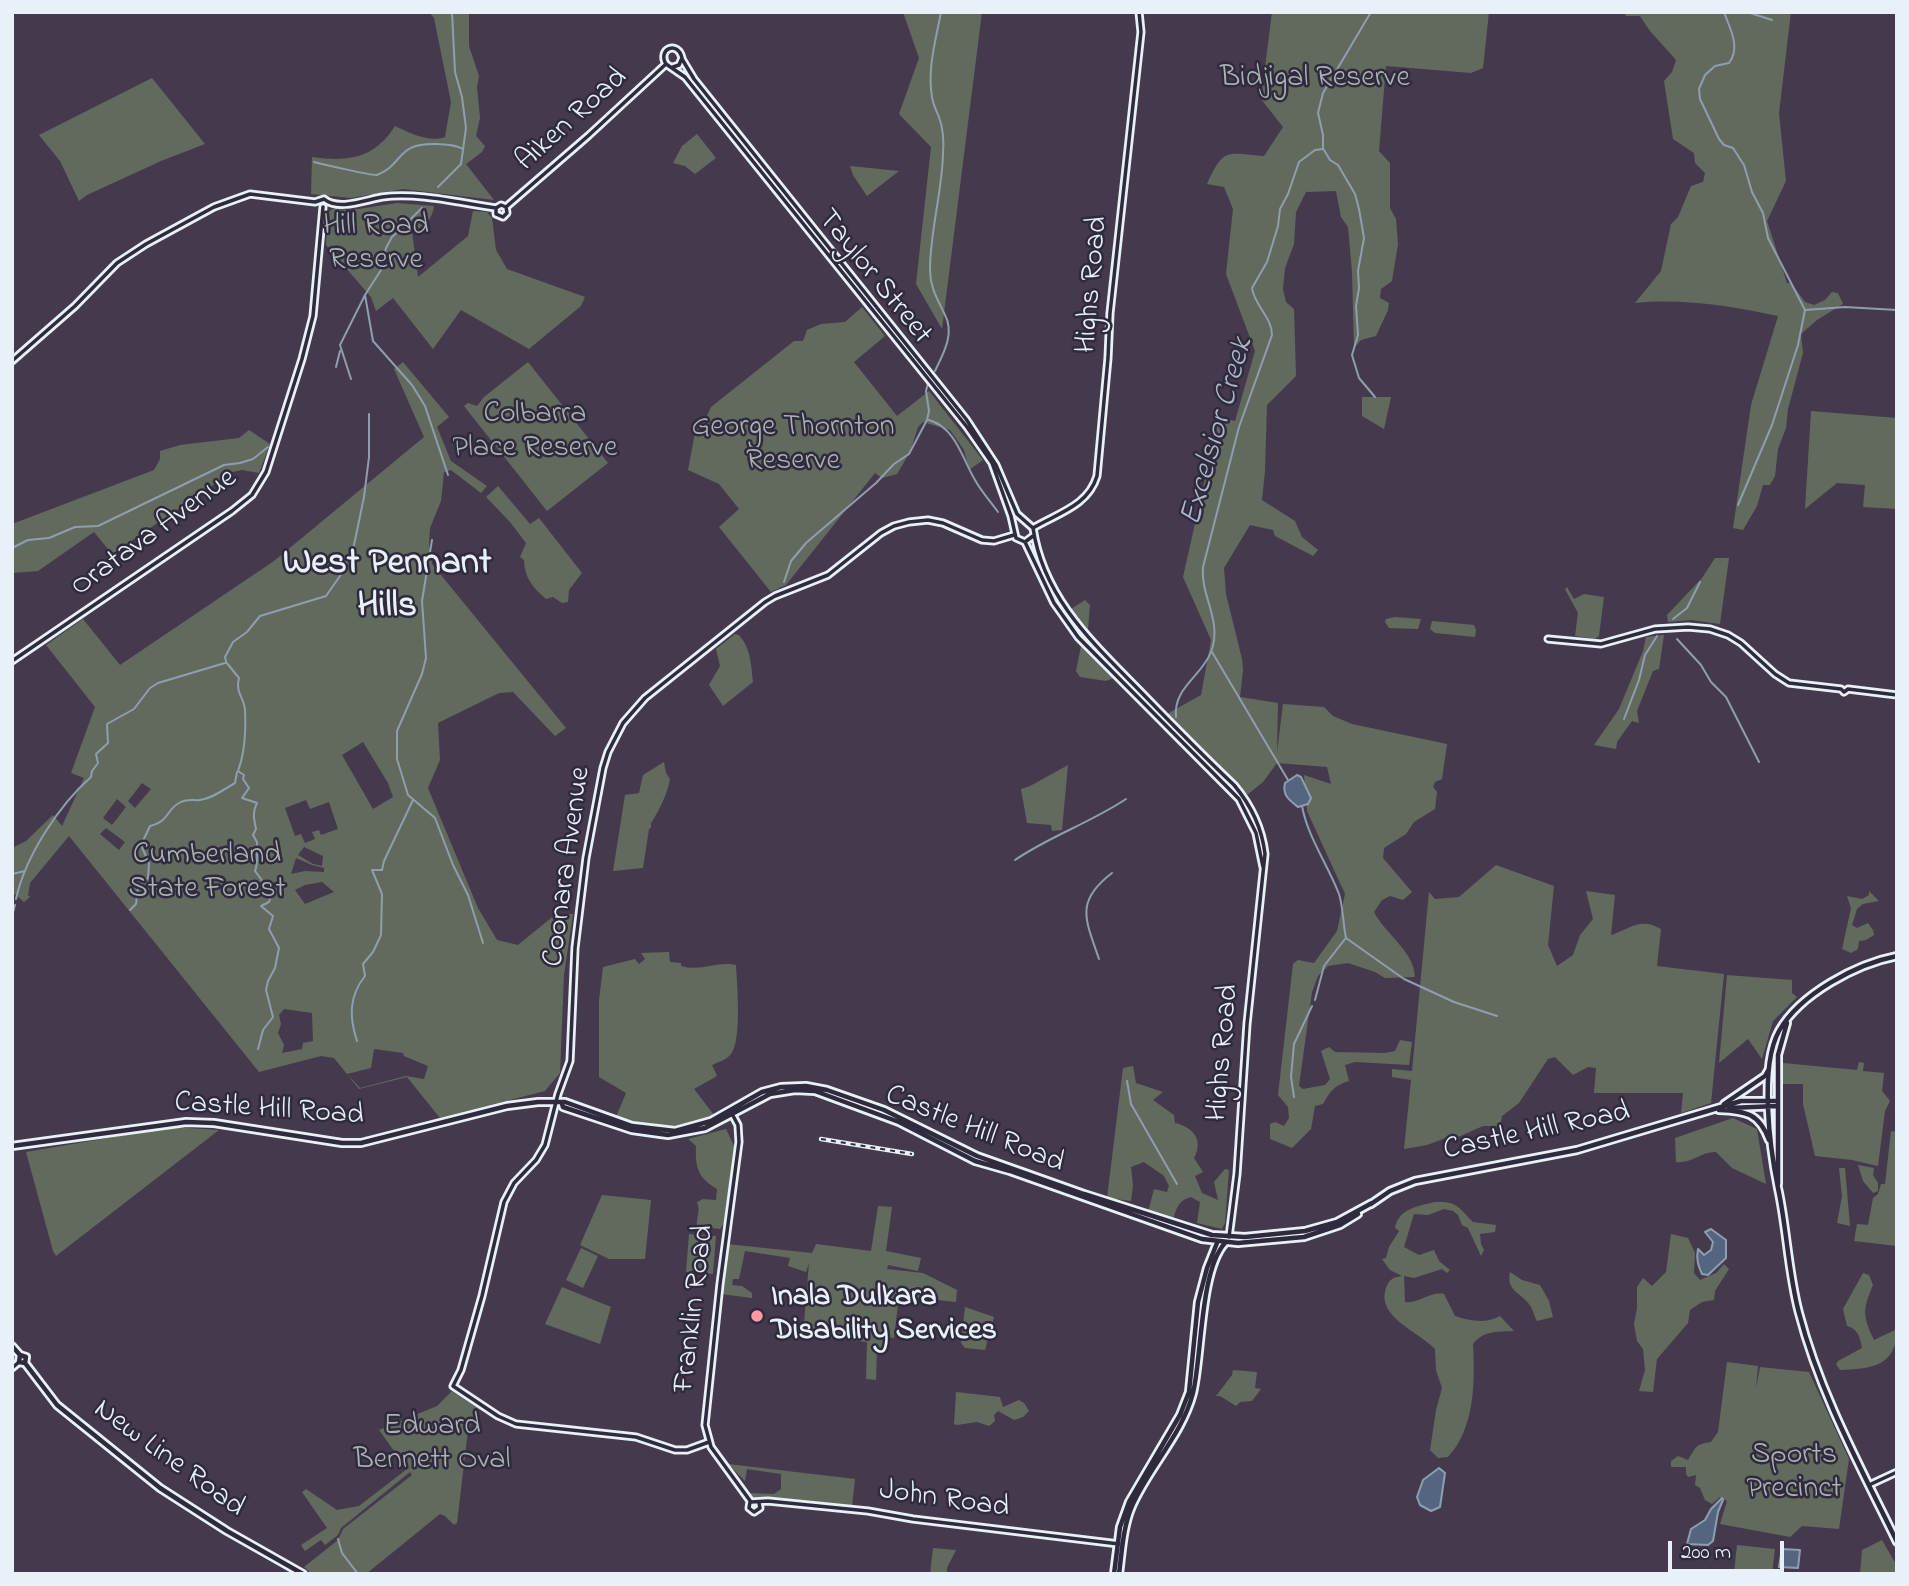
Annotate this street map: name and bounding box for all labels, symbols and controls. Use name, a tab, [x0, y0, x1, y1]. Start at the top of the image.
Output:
street label: Aiken Road	[510, 61, 636, 181]
park label: Bidjigal Reserve	[1220, 62, 1410, 98]
street label: Taylor Street	[808, 203, 938, 353]
park label: Hill Road Reserve	[323, 210, 429, 280]
street label: Highs Road	[1070, 215, 1118, 355]
water label: Excelsior Creek	[1174, 334, 1264, 530]
park label: Colbarra Place Reserve	[452, 398, 618, 468]
park label: George Thornton Reserve	[691, 411, 895, 481]
street label: Oratava Avenue	[65, 462, 245, 606]
district label: West Pennant Hills	[283, 544, 491, 631]
street label: Coonara Avenue	[537, 765, 601, 969]
park label: Cumberland State Forest	[129, 839, 285, 909]
street label: Highs Road	[1201, 983, 1249, 1123]
street label: Castle Hill Road	[879, 1079, 1069, 1183]
street label: Castle Hill Road	[173, 1086, 365, 1136]
street label: Castle Hill Road	[1440, 1096, 1634, 1170]
street label: Franklin Road	[668, 1223, 724, 1395]
place label: Inala Dulkara Disability Services	[771, 1281, 997, 1352]
marker: Inala Dulkara Disability Services	[749, 1308, 765, 1324]
street label: New Line Road	[85, 1393, 251, 1527]
park label: Edward Bennett Oval	[354, 1410, 510, 1480]
park label: Sports Precinct	[1746, 1439, 1842, 1510]
street label: John Road	[877, 1474, 1011, 1528]
scale bar	[1671, 1526, 1786, 1570]
text: 200 m	[1681, 1538, 1731, 1568]

